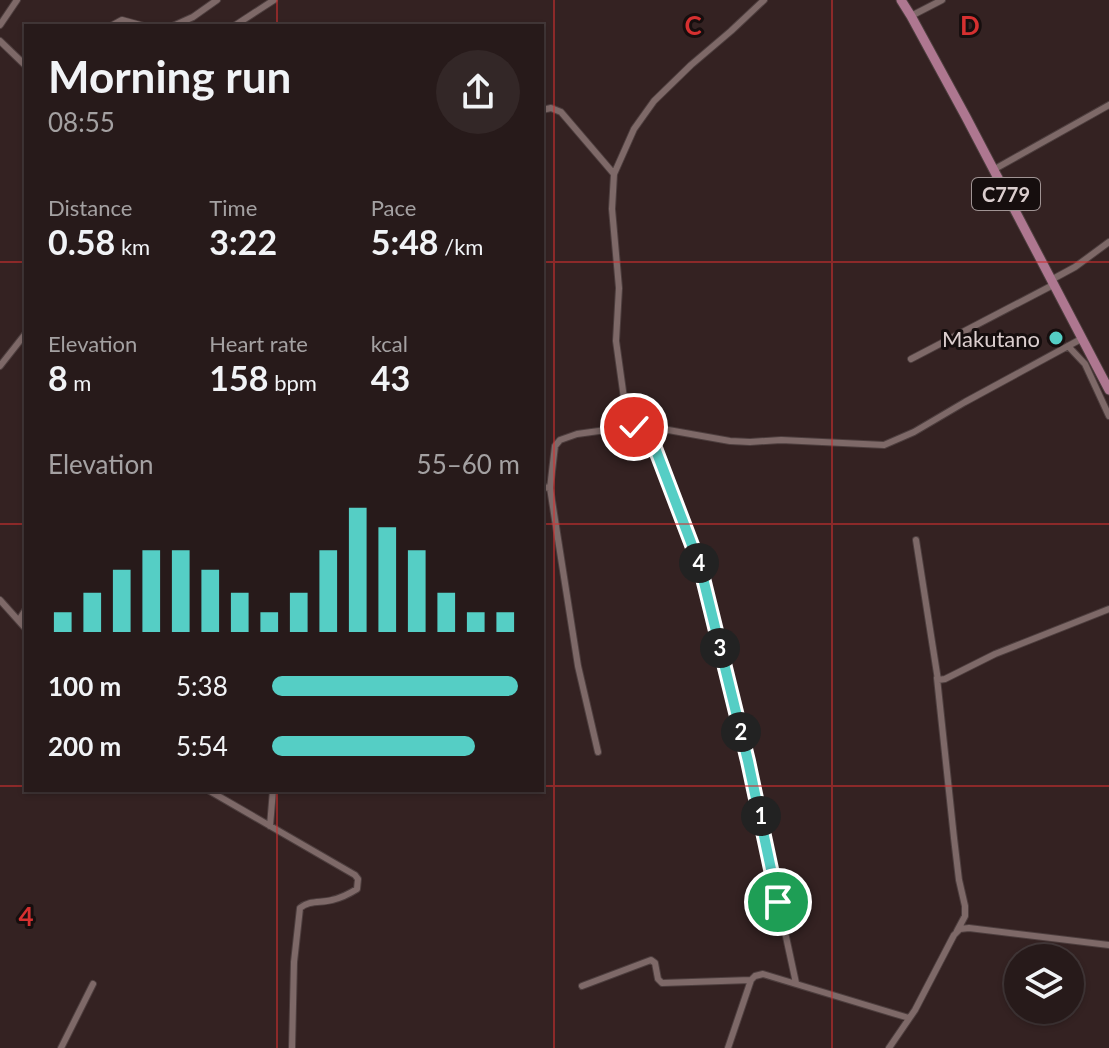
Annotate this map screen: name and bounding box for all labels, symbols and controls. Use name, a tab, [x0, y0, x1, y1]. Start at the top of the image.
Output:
text: C	[684, 9, 702, 41]
text: D	[960, 9, 980, 41]
text: Morning run	[48, 50, 291, 102]
button: share	[436, 50, 520, 134]
text: 08:55	[48, 106, 115, 138]
road number: C779	[972, 178, 1040, 210]
text: Distance	[48, 194, 132, 221]
text: Time	[209, 194, 257, 221]
text: Pace	[371, 194, 416, 221]
text: 0.58	[48, 221, 115, 262]
text: 3:22	[209, 221, 277, 262]
text: 5:48	[371, 221, 439, 262]
text: km	[115, 233, 150, 260]
text: /km	[439, 233, 483, 260]
place label: Makutano	[942, 325, 1040, 352]
marker: Makutano	[1047, 329, 1065, 347]
text: Elevation	[48, 330, 137, 357]
text: Heart rate	[209, 330, 308, 357]
text: kcal	[371, 330, 408, 357]
text: 8	[48, 357, 68, 398]
text: 158	[209, 357, 269, 398]
text: 43	[371, 357, 410, 398]
text: m	[68, 369, 91, 396]
text: bpm	[269, 369, 317, 396]
pin	[600, 393, 668, 461]
icon: check	[612, 405, 656, 449]
text: Elevation	[48, 448, 154, 480]
text: 55–60 m	[417, 448, 520, 480]
pin: 4	[679, 543, 719, 583]
text: 4	[693, 549, 705, 576]
pin: 3	[700, 628, 740, 668]
text: 3	[714, 634, 726, 661]
text: 100 m	[48, 670, 121, 702]
text: 5:38	[176, 670, 228, 702]
pin: 2	[721, 712, 761, 752]
text: 2	[735, 718, 747, 745]
text: 200 m	[48, 730, 121, 762]
text: 5:54	[176, 730, 228, 762]
pin: 1	[741, 796, 781, 836]
text: 1	[755, 802, 767, 829]
pin	[744, 868, 812, 936]
icon: arrive	[756, 880, 800, 924]
text: 4	[18, 900, 34, 932]
map controls	[1004, 944, 1084, 1024]
button: layers	[1004, 944, 1084, 1024]

